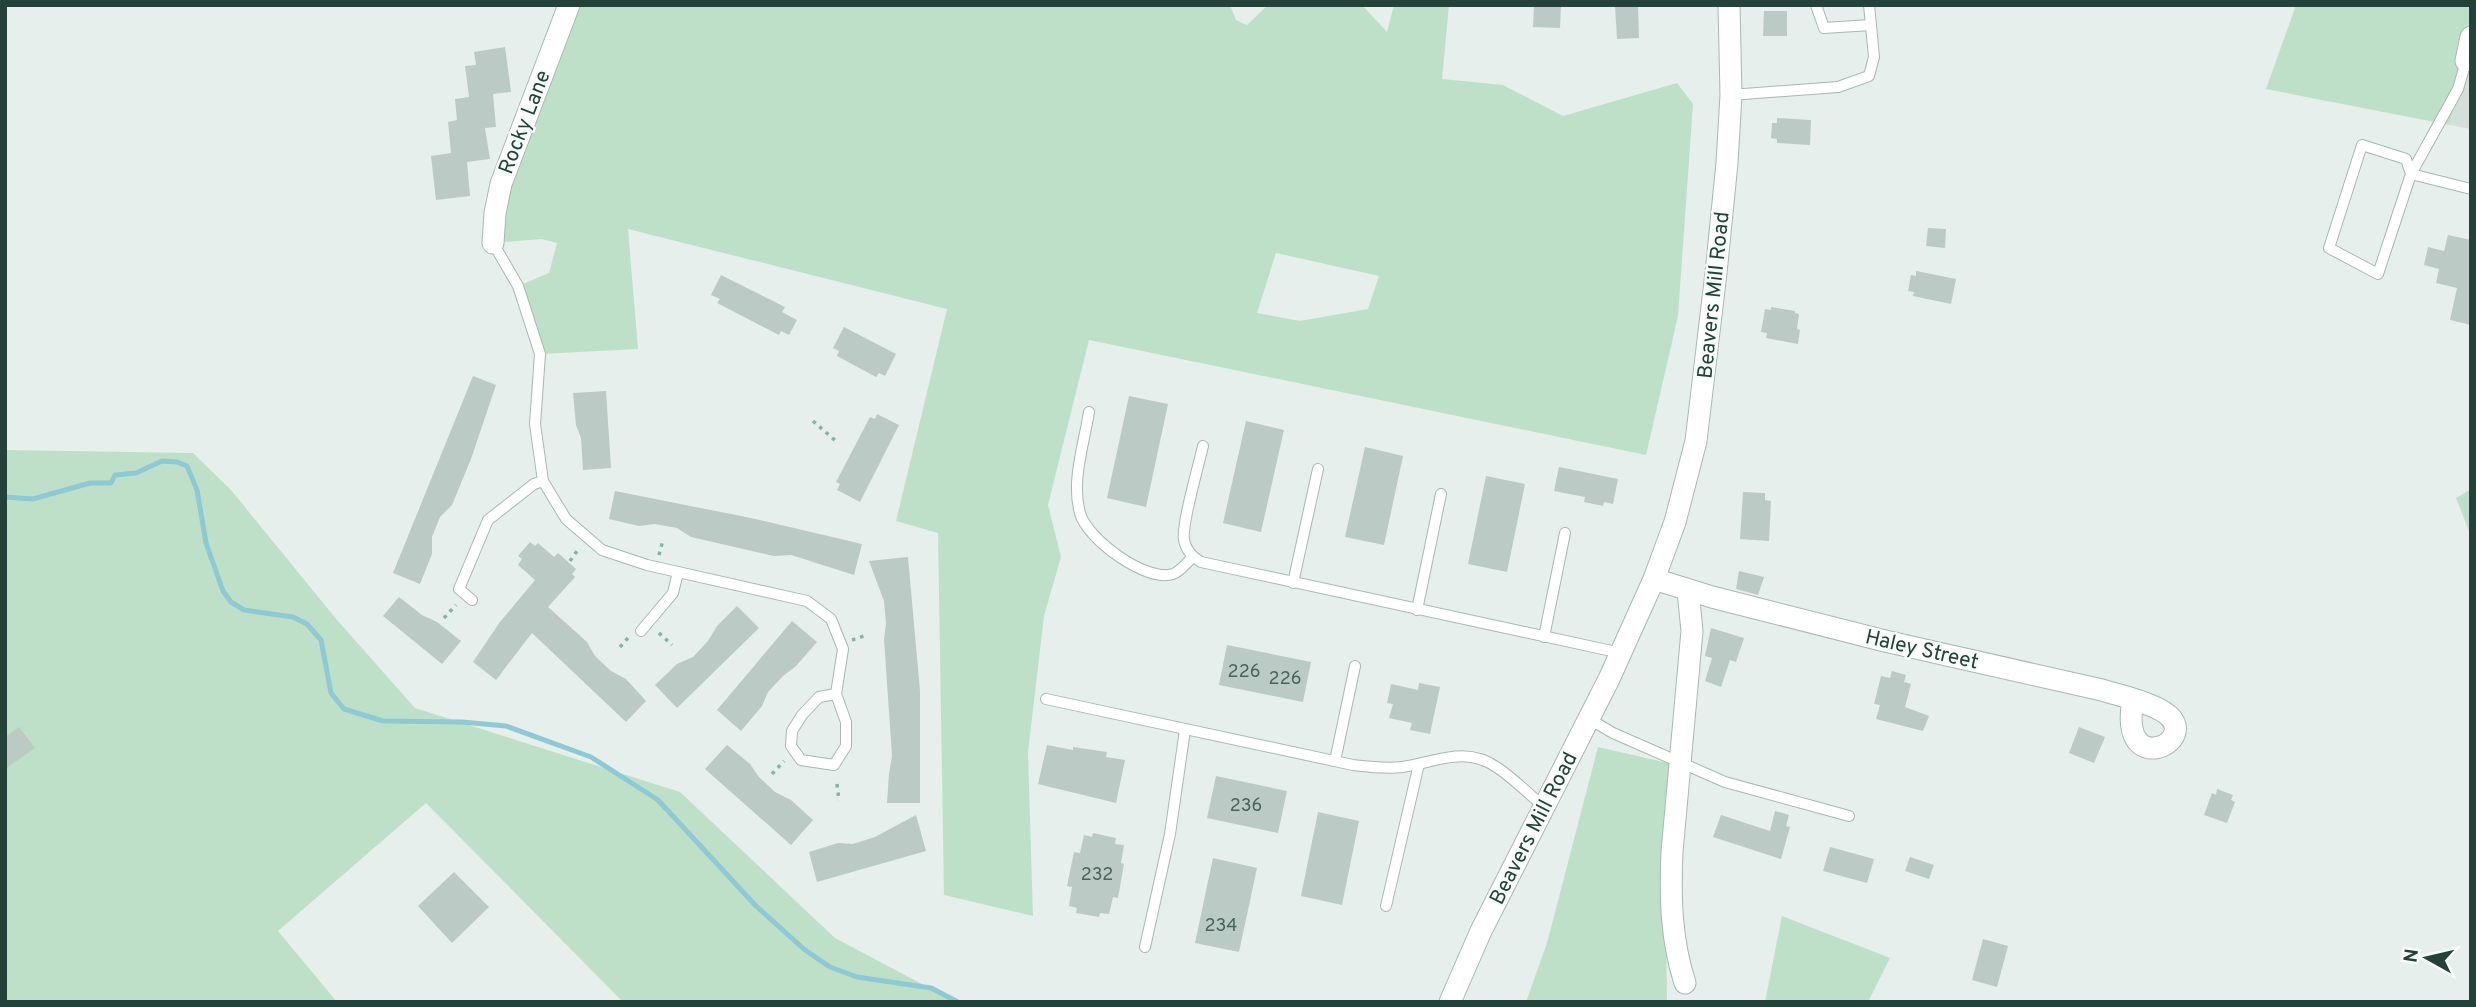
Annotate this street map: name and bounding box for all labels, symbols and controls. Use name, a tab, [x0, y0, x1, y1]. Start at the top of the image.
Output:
street label: Rocky Lane	[493, 67, 558, 178]
street label: Beavers Mill Road	[1692, 210, 1737, 380]
street label: Haley Street	[1862, 624, 1981, 677]
house number: 226	[1228, 661, 1260, 684]
house number: 226	[1269, 668, 1301, 691]
street label: Beavers Mill Road	[1484, 748, 1584, 910]
house number: 236	[1230, 795, 1262, 818]
house number: 232	[1081, 864, 1113, 887]
house number: 234	[1204, 915, 1238, 938]
north arrow	[2392, 923, 2462, 993]
text: N	[2399, 947, 2425, 964]

